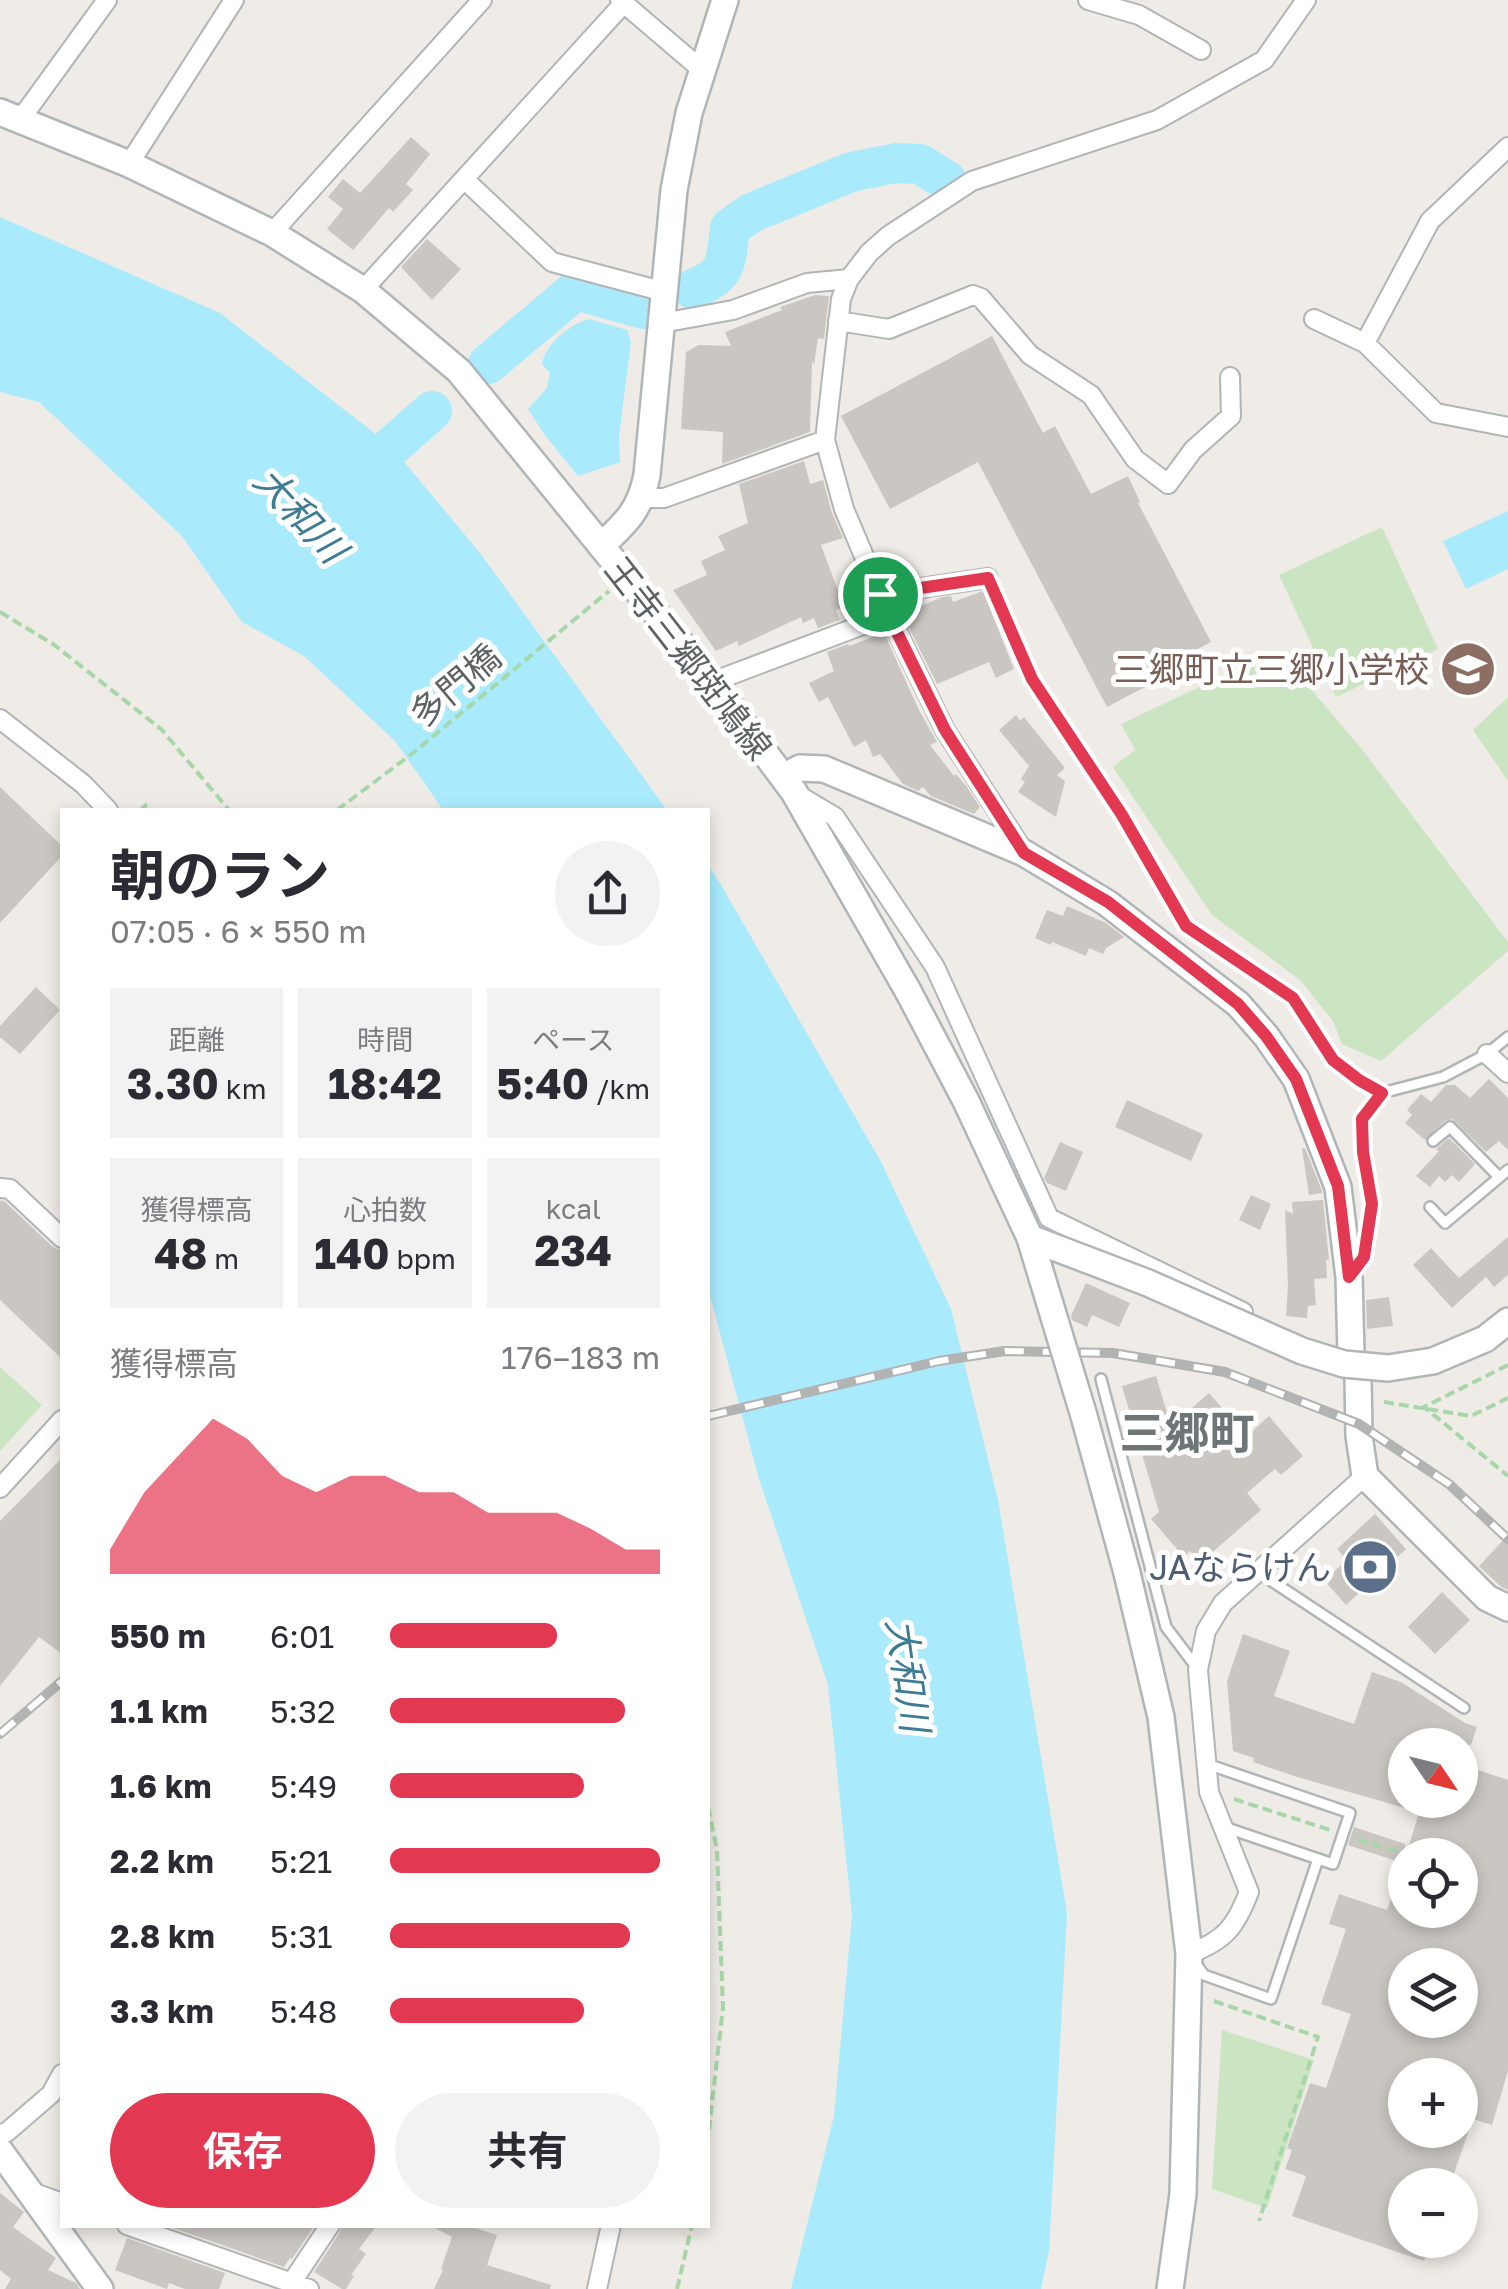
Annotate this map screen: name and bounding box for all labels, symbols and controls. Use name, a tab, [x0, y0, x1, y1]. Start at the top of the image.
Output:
water label: 大和川	[246, 457, 359, 574]
street label: 王寺三郷斑鳩線	[597, 549, 781, 767]
pin	[838, 552, 923, 637]
icon: arrive	[853, 567, 908, 622]
street label: 多門橋	[401, 635, 509, 735]
school or university icon: 三郷町立三郷小学校	[1438, 639, 1498, 699]
place label: 三郷町立三郷小学校	[1114, 648, 1429, 690]
text: 朝のラン	[110, 841, 330, 907]
button: share	[555, 841, 660, 946]
text: 07:05 · 6 × 550 m	[110, 912, 367, 950]
text: 距離	[169, 1023, 225, 1056]
text: 時間	[357, 1023, 413, 1056]
text: ペース	[532, 1023, 615, 1056]
text: 3.30	[127, 1058, 219, 1108]
text: 18:42	[328, 1058, 442, 1108]
text: 5:40	[496, 1058, 589, 1108]
text: km	[219, 1072, 266, 1105]
text: /km	[589, 1072, 650, 1105]
text: kcal	[546, 1192, 601, 1225]
text: 獲得標高	[141, 1193, 253, 1226]
text: 心拍数	[343, 1193, 427, 1226]
text: 234	[535, 1225, 612, 1275]
text: 48	[154, 1228, 207, 1278]
text: 140	[314, 1228, 389, 1278]
text: m	[207, 1242, 239, 1275]
text: bpm	[389, 1242, 456, 1275]
text: 176–183 m	[501, 1338, 660, 1376]
text: 獲得標高	[110, 1344, 238, 1382]
district label: 三郷町	[1119, 1405, 1255, 1459]
bank icon: JAならけん	[1340, 1537, 1400, 1597]
place label: JAならけん	[1149, 1546, 1331, 1588]
water label: 大和川	[879, 1615, 940, 1739]
text: 550 m	[110, 1617, 206, 1655]
text: 6:01	[270, 1617, 334, 1655]
text: 1.1 km	[110, 1692, 208, 1730]
text: 5:32	[270, 1692, 335, 1730]
north arrow	[1388, 1728, 1478, 1818]
map controls	[1388, 1728, 1478, 2258]
text: 1.6 km	[110, 1767, 212, 1805]
text: 5:49	[270, 1767, 337, 1805]
button: locate	[1388, 1838, 1478, 1928]
text: 2.2 km	[110, 1842, 214, 1880]
text: 5:21	[270, 1842, 332, 1880]
text: 2.8 km	[110, 1917, 215, 1955]
text: 5:31	[270, 1917, 332, 1955]
button: layers	[1388, 1948, 1478, 2038]
text: 3.3 km	[110, 1992, 214, 2030]
text: 5:48	[270, 1992, 337, 2030]
button: +	[1388, 2058, 1478, 2148]
button: 保存	[110, 2093, 375, 2208]
button: 共有	[395, 2093, 660, 2208]
button: −	[1388, 2168, 1478, 2258]

